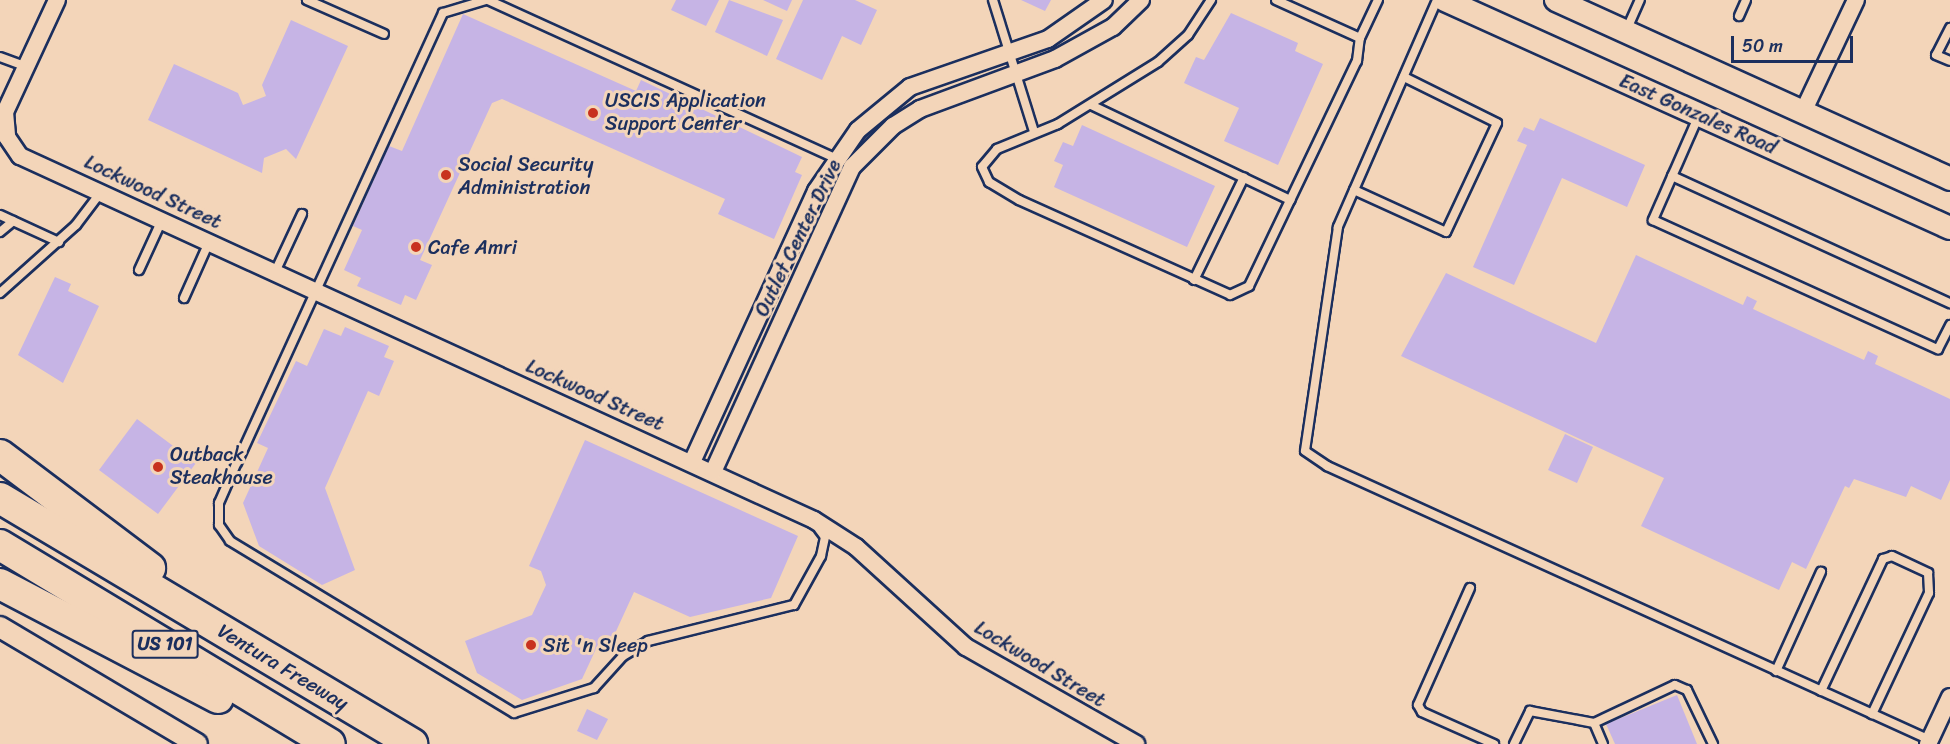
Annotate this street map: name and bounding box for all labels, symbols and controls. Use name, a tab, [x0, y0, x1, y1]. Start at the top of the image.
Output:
scale bar	[1734, 24, 1856, 62]
text: 50 m	[1742, 30, 1783, 62]
street label: East Gonzales Road	[1616, 68, 1780, 160]
place label: USCIS Application Support Center	[605, 89, 766, 136]
marker: USCIS Application Support Center	[586, 106, 600, 120]
street label: Lockwood Street	[81, 150, 225, 234]
place label: Social Security Administration	[458, 152, 593, 199]
street label: Outlet Center Drive	[749, 155, 847, 321]
marker: Social Security Administration	[439, 168, 453, 182]
place label: Cafe Amri	[428, 235, 517, 259]
marker: Cafe Amri	[409, 240, 423, 254]
street label: Lockwood Street	[523, 354, 667, 436]
place label: Outback Steakhouse	[170, 443, 273, 490]
marker: Outback Steakhouse	[151, 460, 165, 474]
street label: Lockwood Street	[971, 616, 1109, 712]
street label: Ventura Freeway	[213, 619, 353, 715]
road number: US 101	[130, 629, 200, 659]
place label: Sit 'n Sleep	[543, 633, 648, 657]
marker: Sit 'n Sleep	[524, 638, 538, 652]

